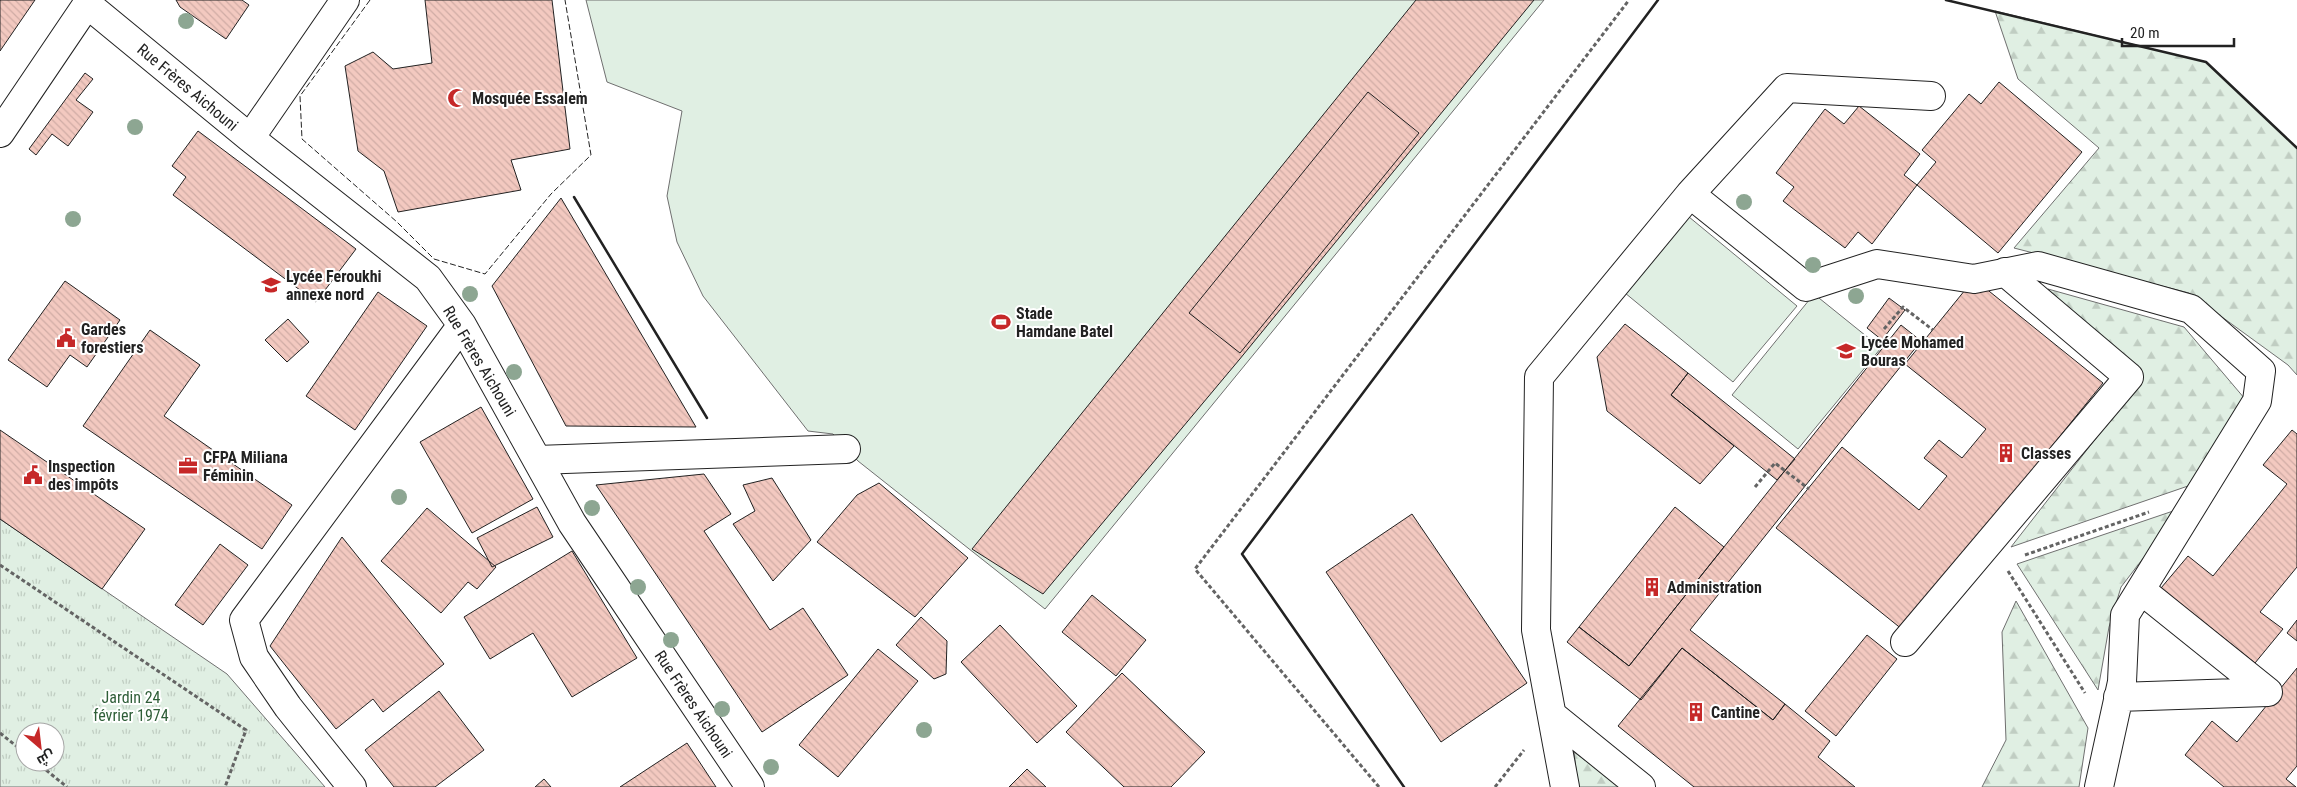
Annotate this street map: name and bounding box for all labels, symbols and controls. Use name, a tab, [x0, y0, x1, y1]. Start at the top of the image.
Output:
scale bar	[2122, 15, 2234, 47]
text: 20 m	[2130, 24, 2160, 42]
street label: Rue Frères Aichouni	[133, 40, 242, 135]
mosque icon: Mosquée Essalem	[446, 87, 468, 109]
place label: Mosquée Essalem	[472, 89, 588, 108]
place label: Lycée Feroukhi annexe nord	[286, 267, 382, 304]
school or university icon: Lycée Feroukhi annexe nord	[260, 274, 282, 296]
street label: Rue Frères Aichouni	[439, 303, 520, 420]
place label: Stade Hamdane Batel	[1016, 304, 1113, 341]
sports icon: Stade Hamdane Batel	[990, 311, 1012, 333]
place label: Gardes forestiers	[81, 320, 143, 357]
public building icon: Gardes forestiers	[55, 327, 77, 349]
place label: Lycée Mohamed Bouras	[1861, 333, 1964, 370]
school or university icon: Lycée Mohamed Bouras	[1835, 340, 1857, 362]
building icon: Classes	[1995, 442, 2017, 464]
place label: Classes	[2021, 444, 2071, 463]
place label: CFPA Miliana Féminin	[203, 448, 288, 485]
office icon: CFPA Miliana Féminin	[177, 455, 199, 477]
place label: Inspection des impôts	[48, 457, 119, 494]
public building icon: Inspection des impôts	[22, 464, 44, 486]
building icon: Administration	[1641, 576, 1663, 598]
place label: Administration	[1667, 578, 1762, 597]
street label: Rue Frères Aichouni	[651, 647, 737, 762]
park label: Jardin 24 février 1974	[93, 688, 169, 725]
building icon: Cantine	[1685, 701, 1707, 723]
place label: Cantine	[1711, 703, 1760, 722]
north arrow	[15, 722, 65, 772]
text: ش	[34, 746, 58, 770]

